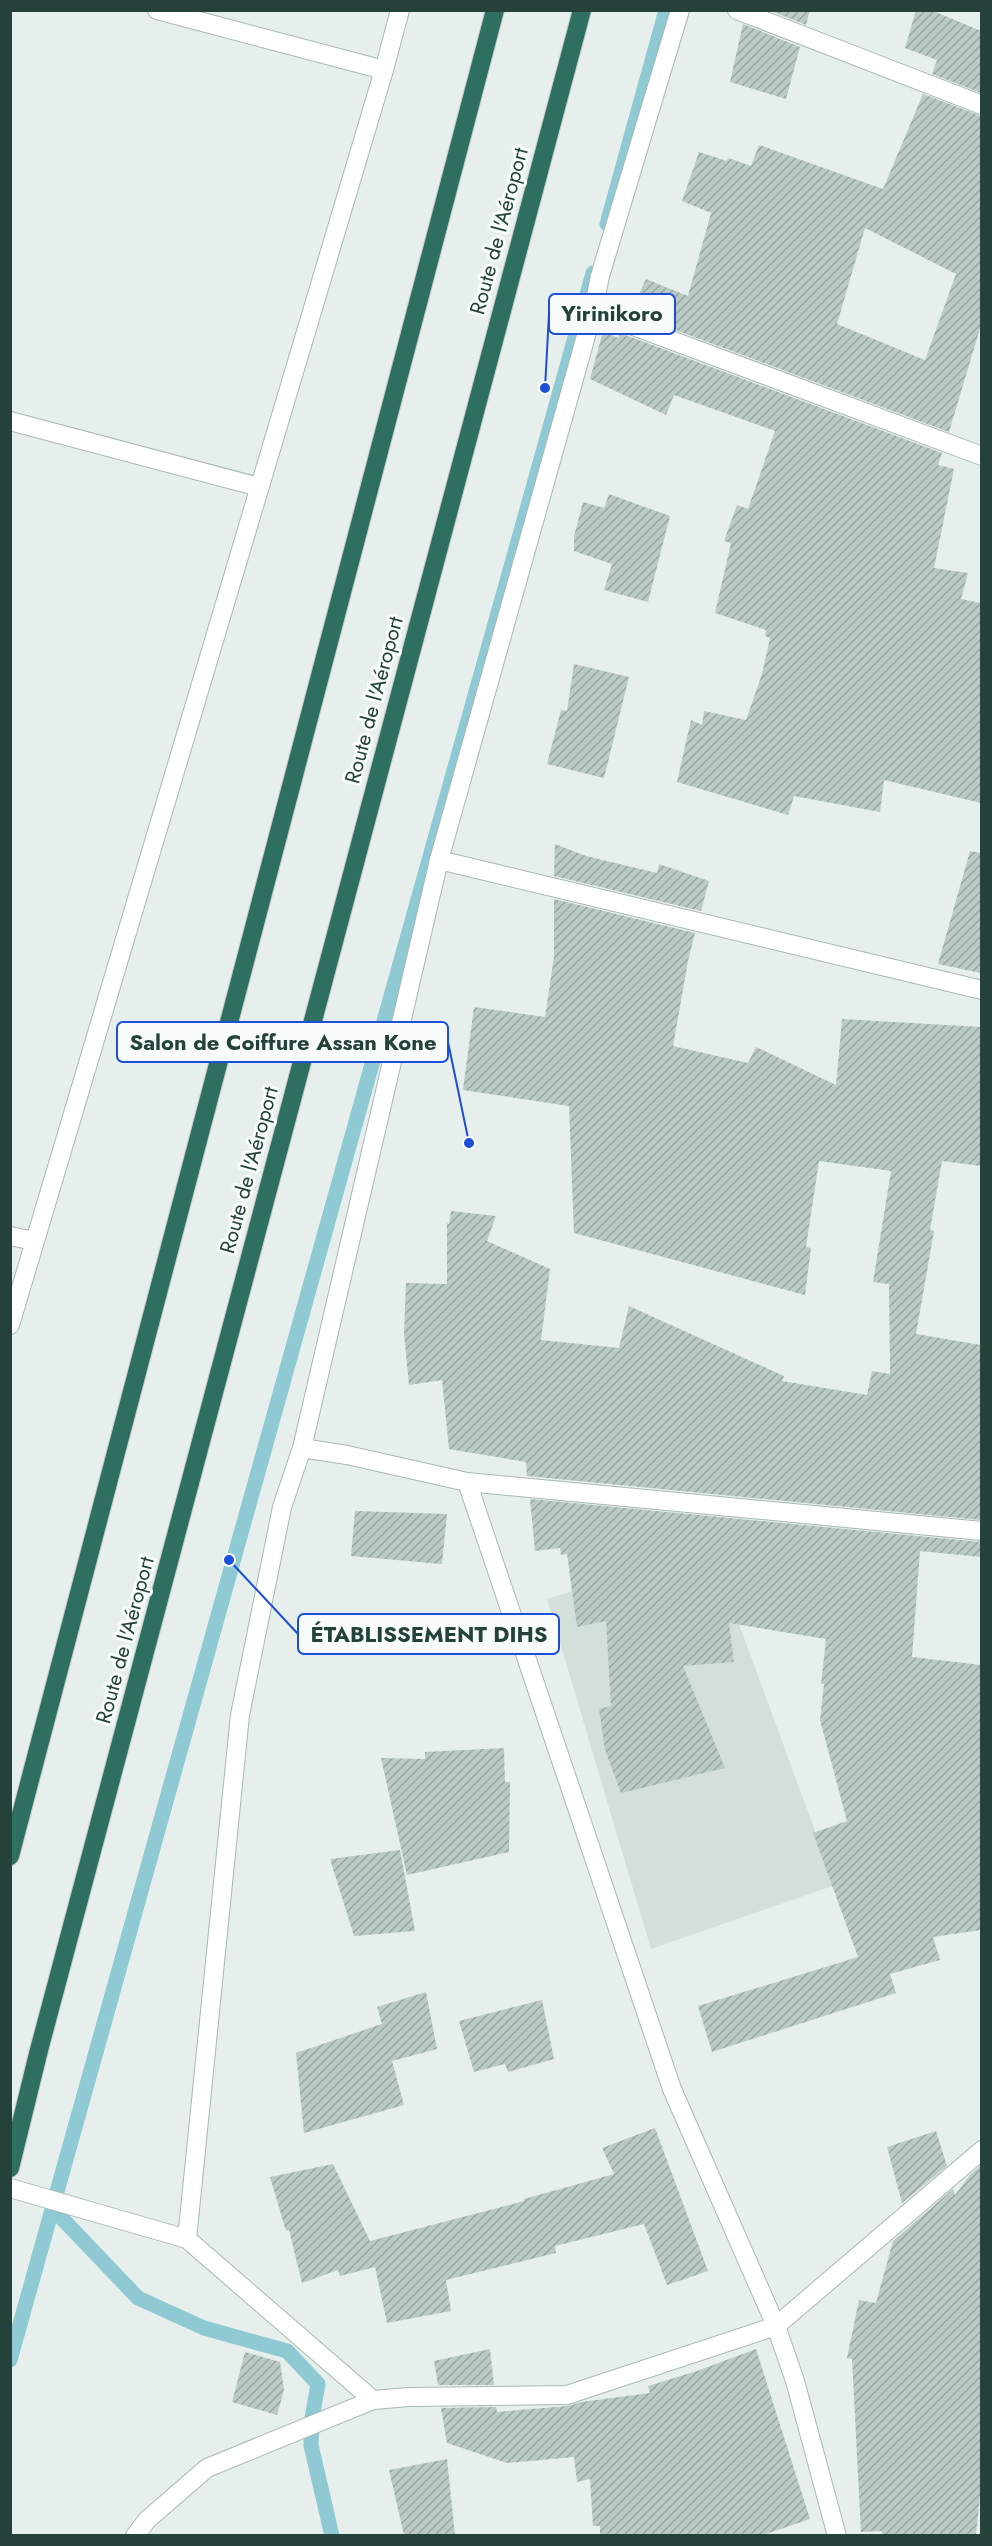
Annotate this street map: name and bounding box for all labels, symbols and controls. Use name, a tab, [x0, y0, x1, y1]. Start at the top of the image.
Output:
street label: Route de l'Aéroport	[462, 144, 536, 318]
callout: Yirinikoro	[549, 294, 675, 334]
text: Yirinikoro	[560, 297, 663, 329]
street label: Route de l'Aéroport	[337, 613, 411, 787]
callout: Salon de Coiffure Assan Kone	[117, 1022, 448, 1062]
text: Salon de Coiffure Assan Kone	[129, 1026, 437, 1058]
street label: Route de l'Aéroport	[212, 1083, 286, 1257]
street label: Route de l'Aéroport	[88, 1553, 162, 1727]
callout: ÉTABLISSEMENT DIHS	[298, 1614, 559, 1654]
text: ÉTABLISSEMENT DIHS	[310, 1618, 548, 1650]

